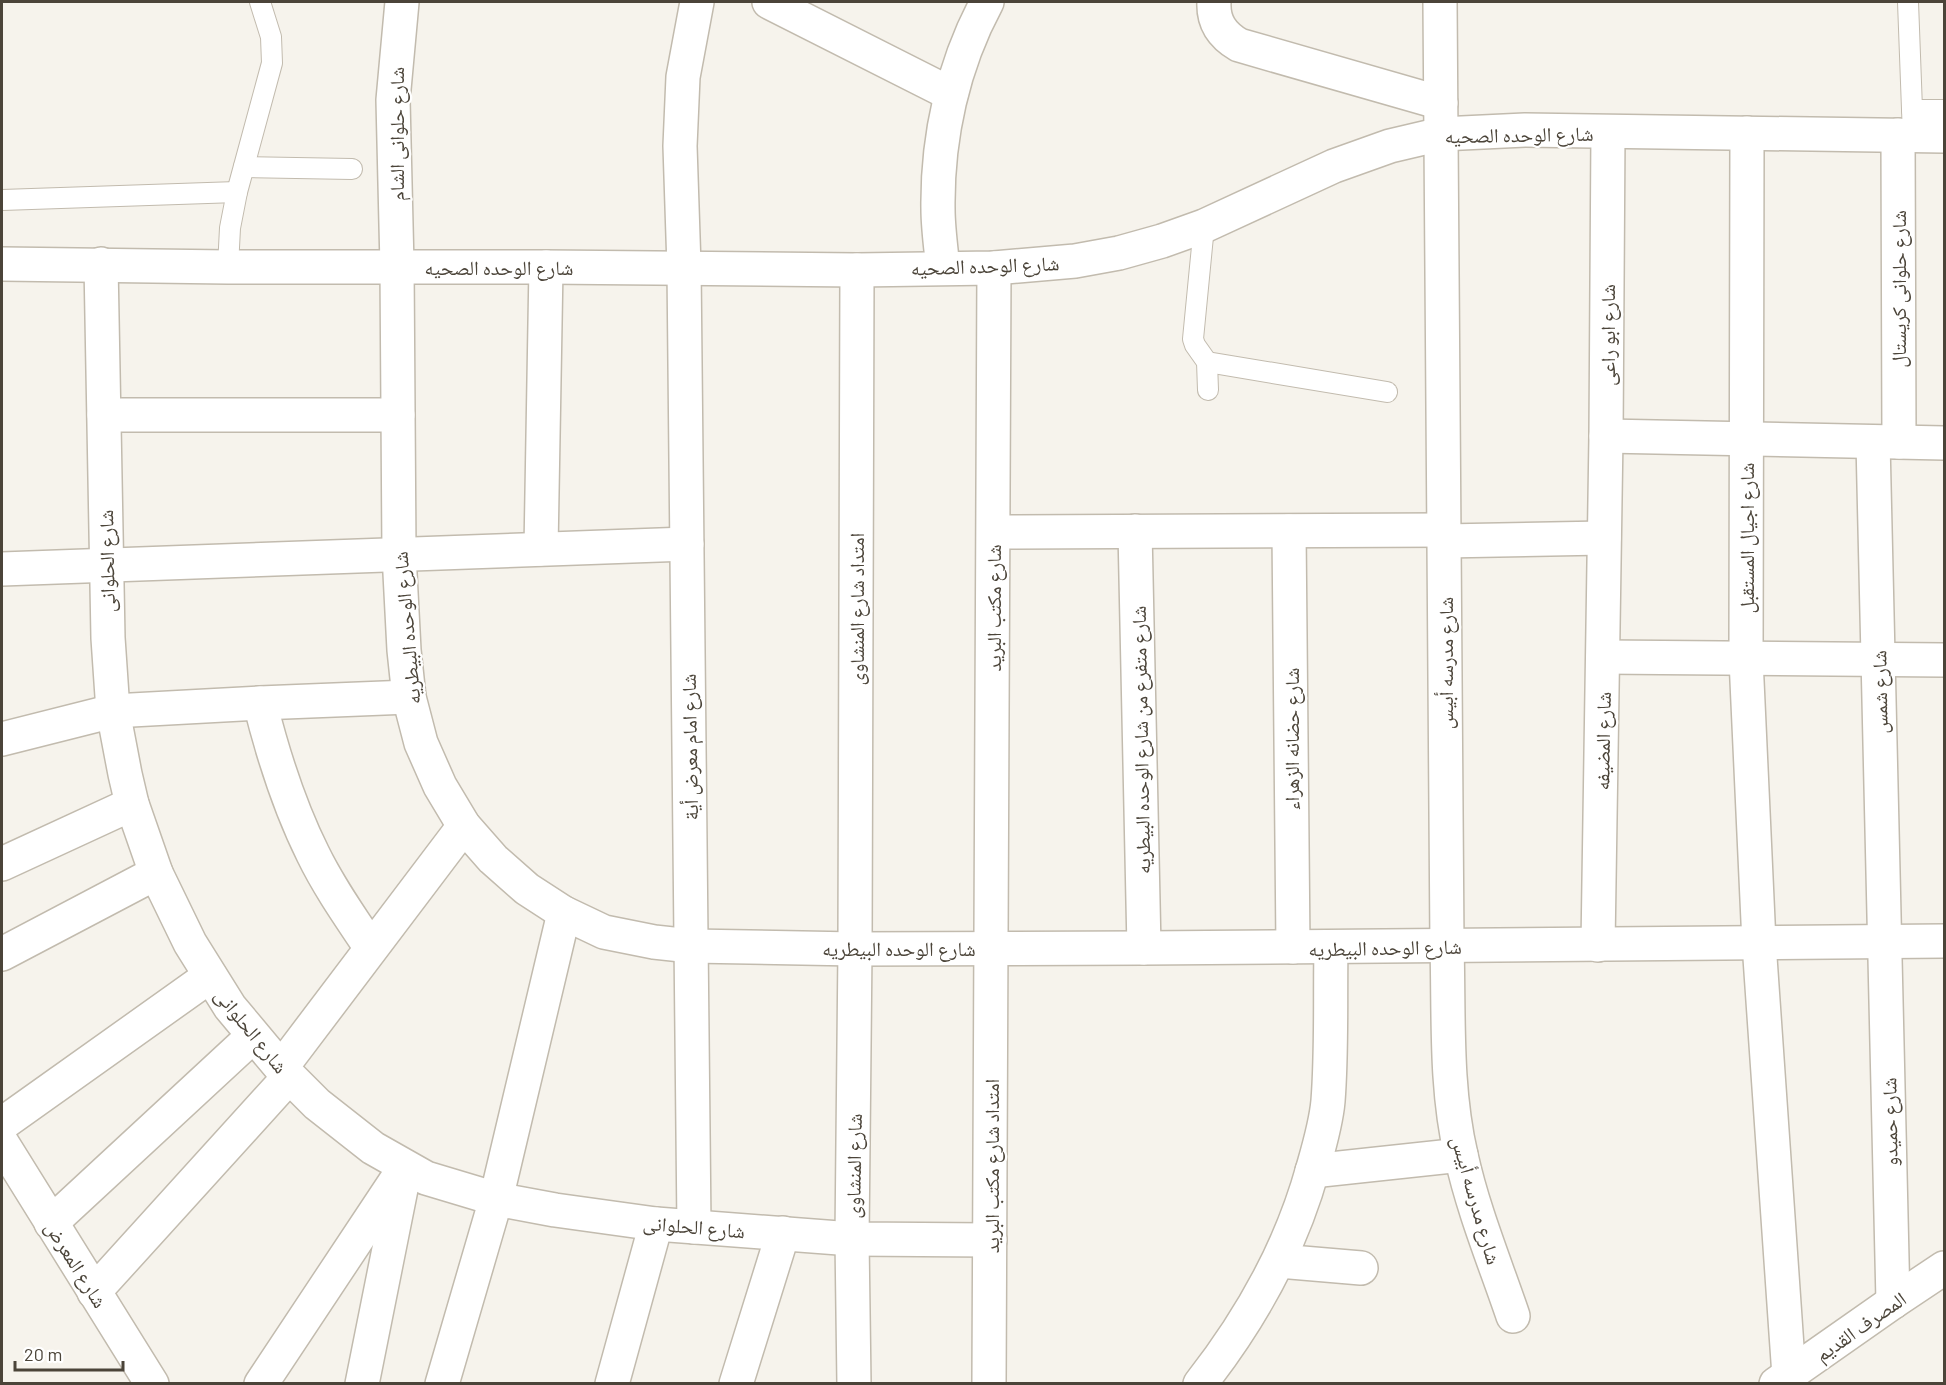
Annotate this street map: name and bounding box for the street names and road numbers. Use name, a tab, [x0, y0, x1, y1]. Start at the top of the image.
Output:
street label: شارع حلوانى الشام	[384, 67, 411, 201]
street label: شارع الوحده الصحيه	[1444, 121, 1594, 149]
street label: شارع حلوانى كريستال	[1886, 210, 1912, 368]
street label: شارع الوحده الصحيه	[910, 250, 1060, 282]
street label: شارع الوحده الصحيه	[425, 255, 573, 281]
street label: شارع ابو راعى	[1595, 284, 1621, 386]
street label: شارع اجيال المستقبل	[1734, 463, 1760, 613]
street label: شارع الحلوانى	[93, 509, 121, 613]
street label: امتداد شارع المنشاوى	[844, 533, 870, 685]
street label: شارع مكتب البريد	[981, 544, 1007, 672]
street label: شارع الوحده البيطريه	[387, 550, 427, 705]
street label: شارع مدرسه أبيس	[1433, 597, 1459, 729]
street label: شارع متفرع من شارع الوحده البيطريه	[1126, 606, 1156, 874]
street label: شارع شمس	[1866, 650, 1894, 734]
street label: شارع حضانه الزهراء	[1279, 668, 1305, 810]
street label: شارع امام معرض أية	[676, 673, 705, 821]
street label: شارع المضيفه	[1589, 691, 1617, 791]
street label: شارع الوحده البيطريه	[1308, 934, 1462, 962]
street label: شارع الوحده البيطريه	[822, 936, 976, 962]
street label: شارع الحلوانى	[209, 983, 294, 1079]
street label: شارع حميدو	[1876, 1077, 1904, 1167]
street label: امتداد شارع مكتب البريد	[979, 1079, 1005, 1253]
street label: شارع المنشاوى	[840, 1113, 868, 1219]
street label: شارع مدرسه أبيس	[1445, 1133, 1507, 1267]
street label: شارع الحلوانى	[642, 1210, 746, 1244]
street label: شارع المعرض	[39, 1216, 113, 1313]
street label: المصرف القديم	[1810, 1286, 1912, 1369]

